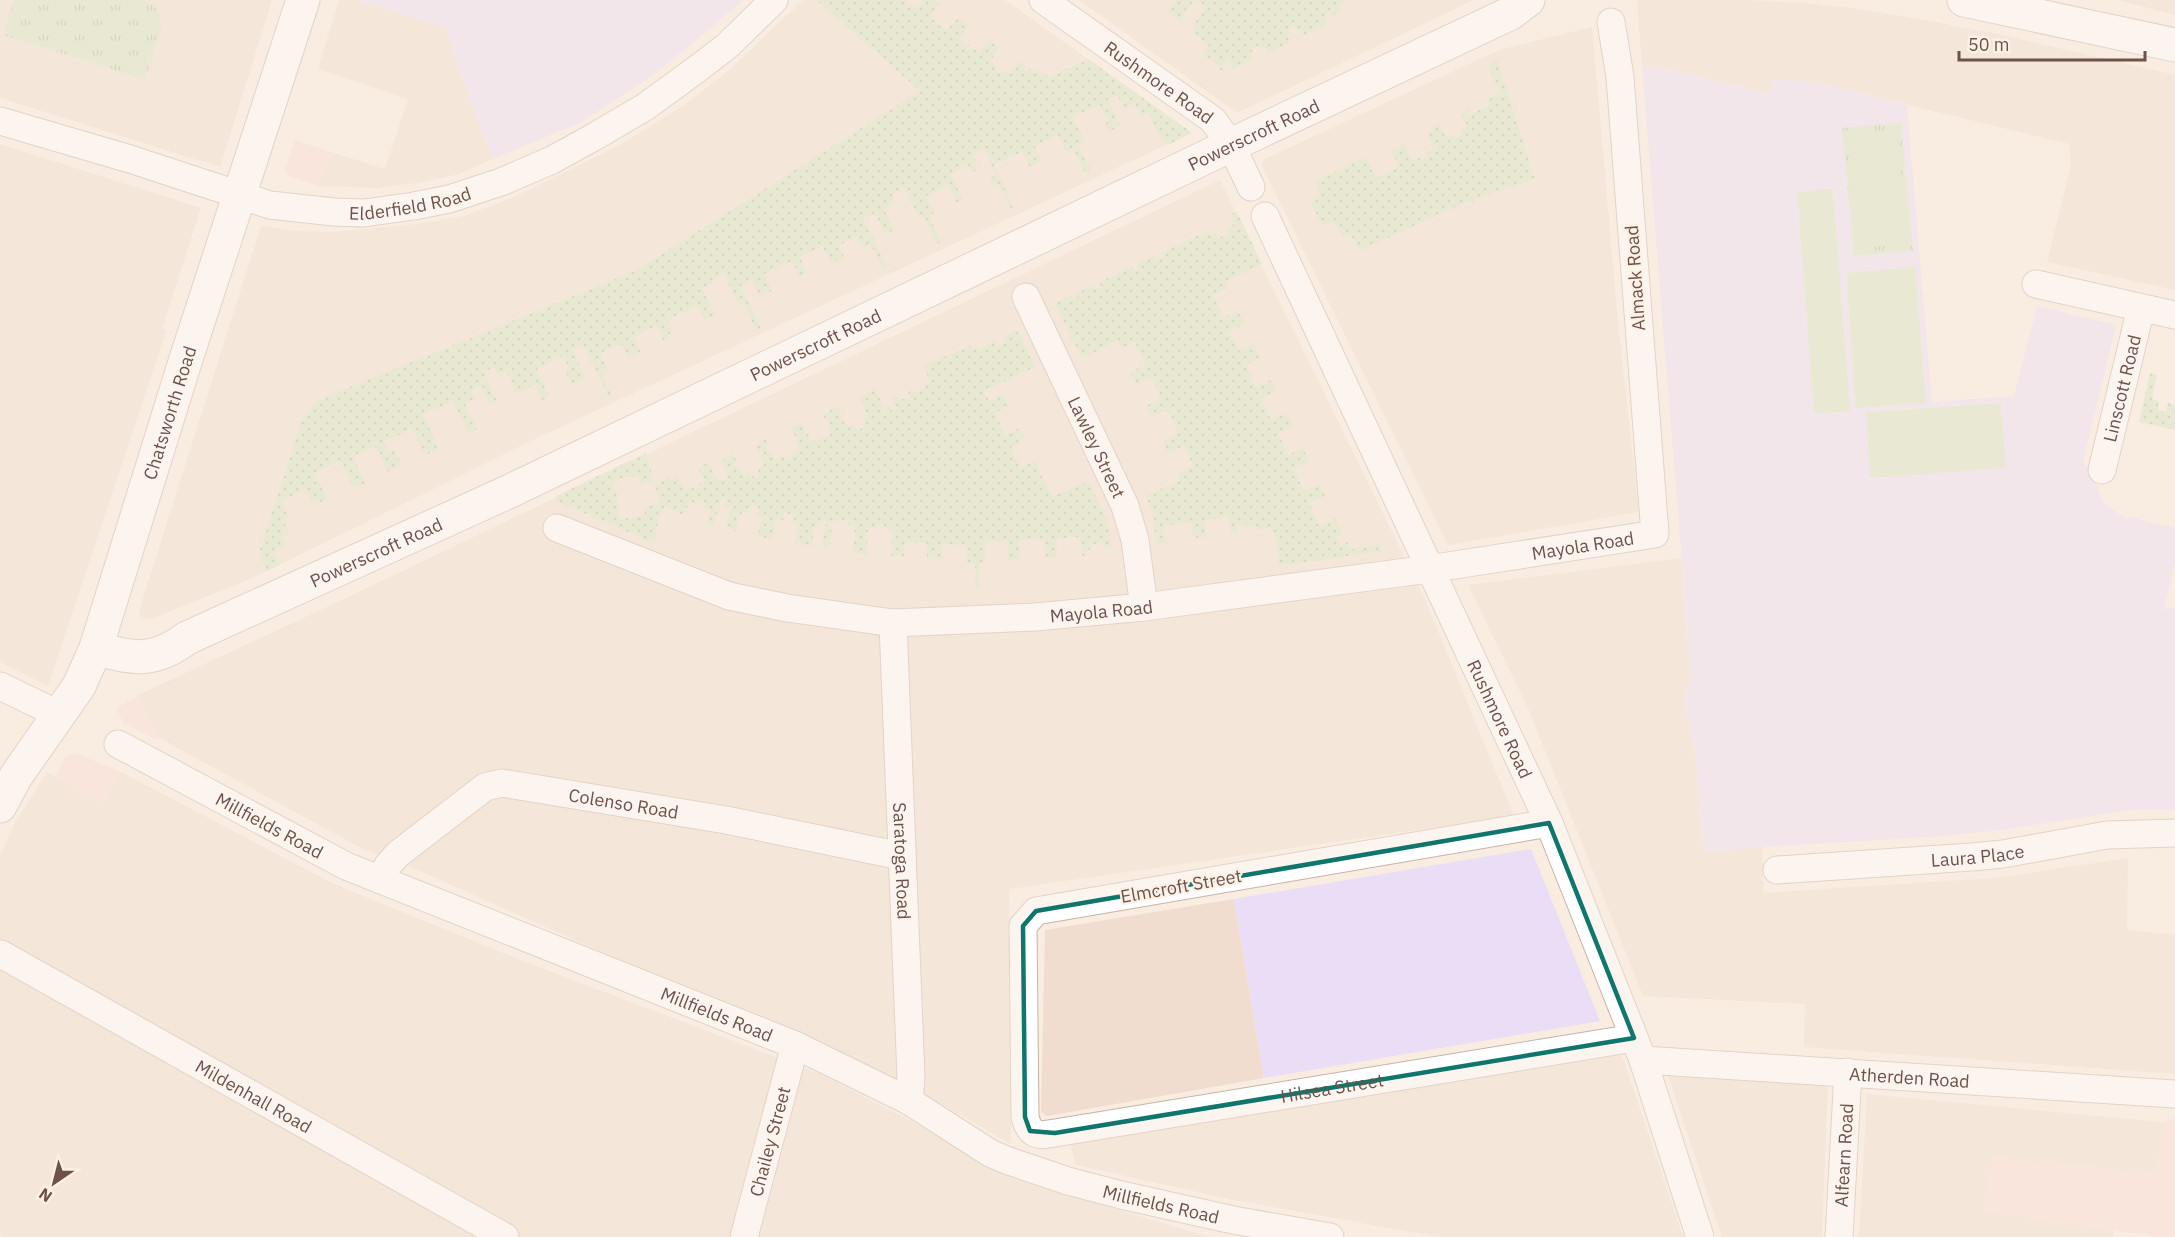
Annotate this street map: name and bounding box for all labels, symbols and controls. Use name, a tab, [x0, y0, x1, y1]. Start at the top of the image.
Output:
scale bar	[1959, 24, 2145, 62]
text: 50 m	[1968, 33, 2010, 56]
street label: Rushmore Road	[1100, 35, 1218, 128]
street label: Powerscroft Road	[1184, 93, 1323, 176]
street label: Elderfield Road	[349, 181, 474, 225]
street label: Almack Road	[1620, 224, 1650, 332]
street label: Powerscroft Road	[746, 303, 885, 386]
street label: Linscott Road	[2098, 332, 2146, 444]
street label: Chatsworth Road	[138, 343, 201, 482]
street label: Lawley Street	[1063, 392, 1131, 502]
street label: Powerscroft Road	[306, 512, 446, 592]
street label: Mayola Road	[1530, 526, 1636, 564]
street label: Mayola Road	[1049, 594, 1154, 627]
street label: Rushmore Road	[1463, 656, 1538, 782]
street label: Colenso Road	[567, 783, 680, 823]
street label: Millfields Road	[212, 787, 327, 863]
street label: Saratoga Road	[889, 802, 916, 920]
street label: Laura Place	[1930, 839, 2026, 871]
street label: Elmcroft Street	[1119, 864, 1243, 908]
street label: Millfields Road	[658, 981, 776, 1047]
street label: Mildenhall Road	[192, 1054, 316, 1138]
street label: Atherden Road	[1849, 1062, 1970, 1092]
street label: Hilsea Street	[1279, 1068, 1385, 1107]
street label: Chailey Street	[744, 1084, 795, 1199]
street label: Alfearn Road	[1829, 1102, 1858, 1208]
north arrow	[24, 1153, 84, 1213]
street label: Millfields Road	[1100, 1179, 1222, 1228]
text: N	[35, 1184, 56, 1207]

